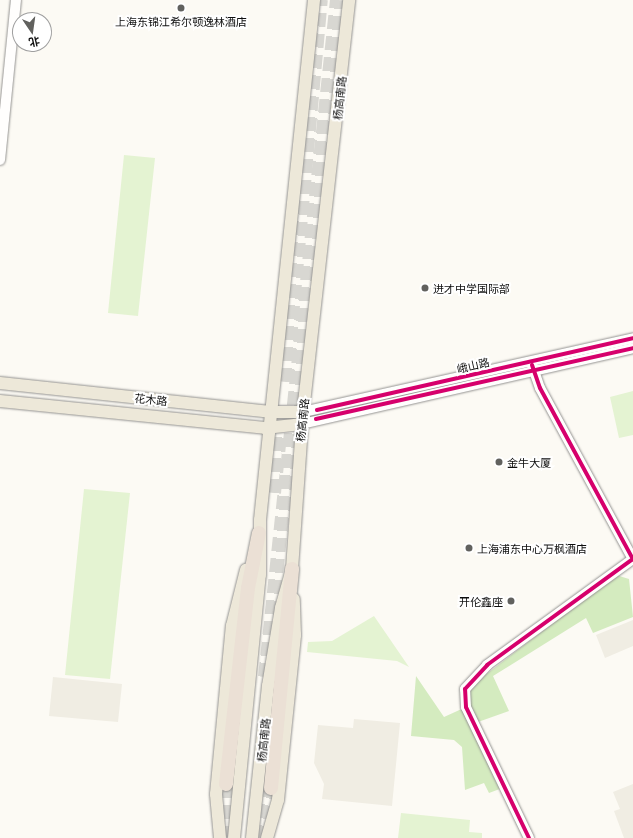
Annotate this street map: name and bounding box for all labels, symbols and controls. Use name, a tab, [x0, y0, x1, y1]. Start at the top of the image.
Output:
marker: 上海东锦江希尔顿逸林酒店	[176, 3, 186, 13]
north arrow	[12, 12, 52, 52]
place label: 上海东锦江希尔顿逸林酒店	[115, 14, 247, 28]
text: 北	[27, 34, 42, 52]
street label: 杨高南路	[330, 75, 348, 121]
place label: 进才中学国际部	[433, 281, 510, 295]
marker: 进才中学国际部	[420, 283, 430, 293]
street label: 峨山路	[455, 355, 491, 375]
street label: 花木路	[134, 391, 168, 407]
street label: 杨高南路	[293, 397, 311, 443]
place label: 金牛大厦	[507, 455, 551, 469]
marker: 金牛大厦	[494, 457, 504, 467]
place label: 上海浦东中心万枫酒店	[477, 541, 587, 555]
marker: 上海浦东中心万枫酒店	[464, 543, 474, 553]
place label: 开伦鑫座	[459, 594, 503, 608]
marker: 开伦鑫座	[506, 596, 516, 606]
street label: 杨高南路	[254, 717, 272, 763]

